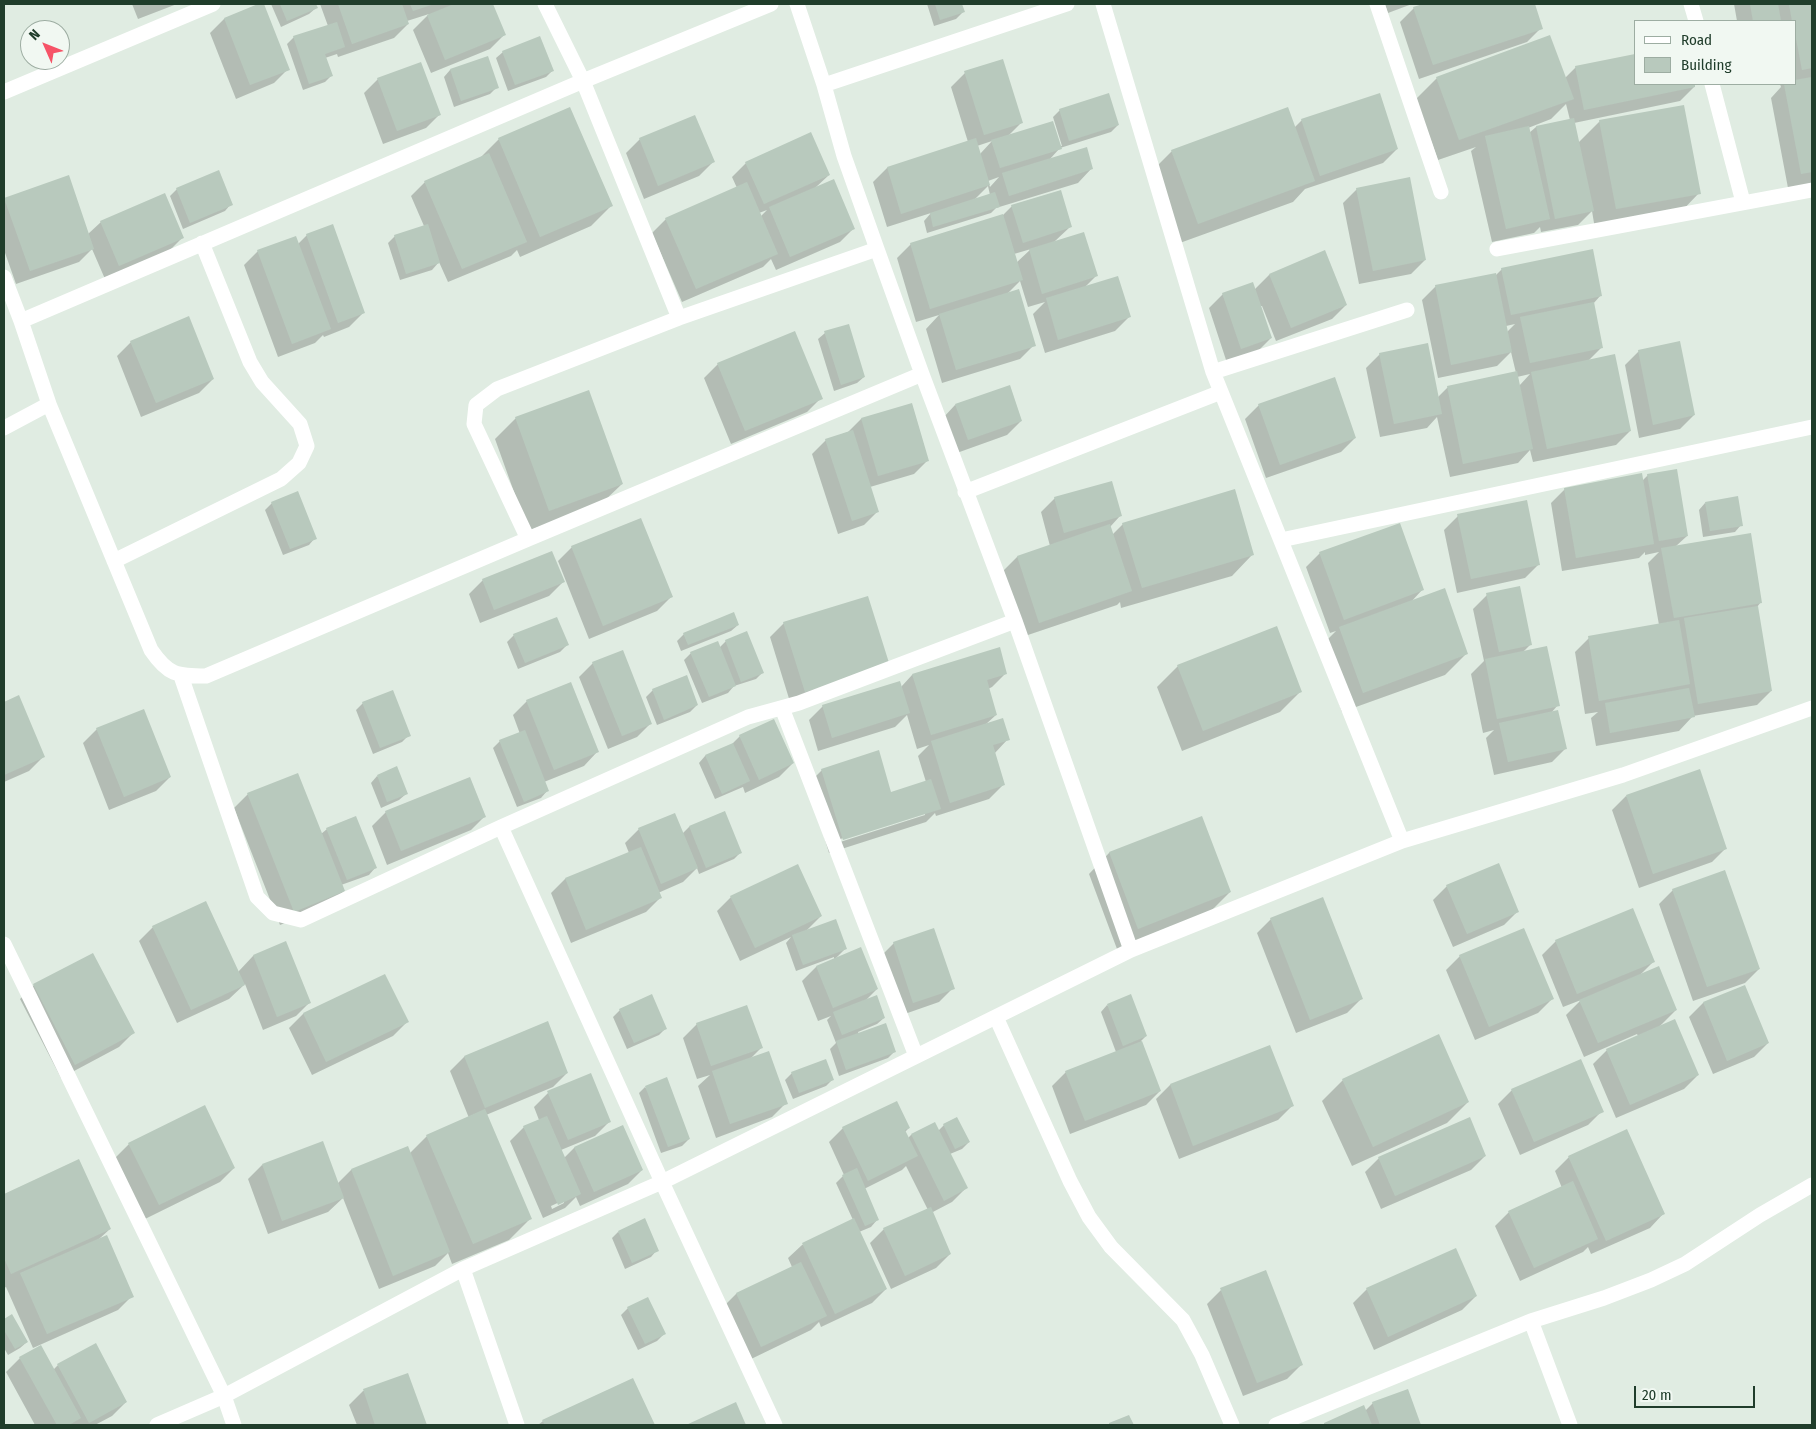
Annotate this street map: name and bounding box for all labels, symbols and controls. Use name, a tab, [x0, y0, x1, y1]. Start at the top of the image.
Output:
north arrow	[20, 20, 70, 70]
legend	[1634, 20, 1796, 85]
text: N	[26, 26, 44, 44]
text: Road	[1681, 31, 1712, 49]
text: Building	[1681, 56, 1732, 74]
scale bar	[1636, 1376, 1757, 1408]
text: 20 m	[1642, 1386, 1672, 1404]

